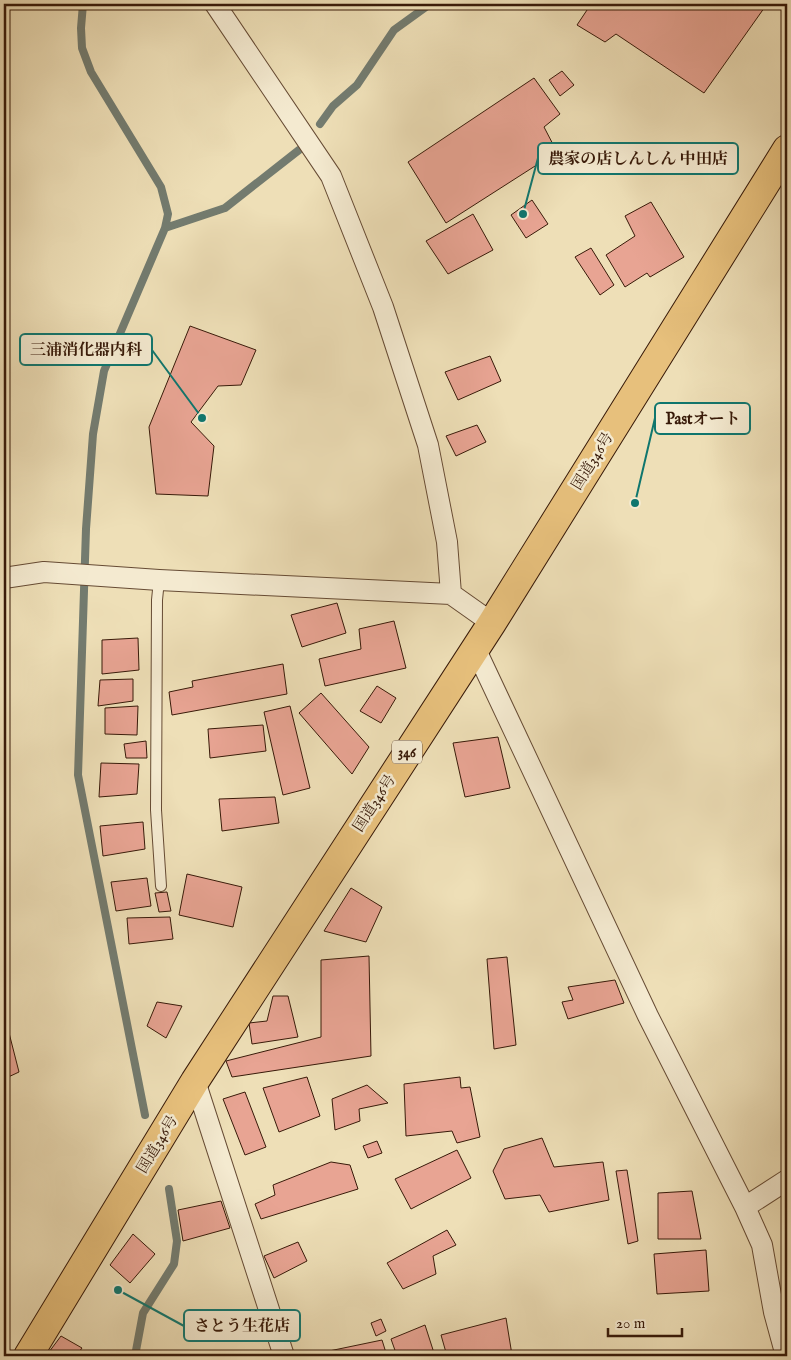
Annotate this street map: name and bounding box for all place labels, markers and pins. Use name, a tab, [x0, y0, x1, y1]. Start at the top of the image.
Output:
callout: 農家の店しんしん 中田店	[538, 143, 738, 174]
callout: 三浦消化器内科	[20, 334, 152, 365]
callout: Pastオート	[655, 403, 750, 434]
callout: さとう生花店	[184, 1310, 300, 1341]

